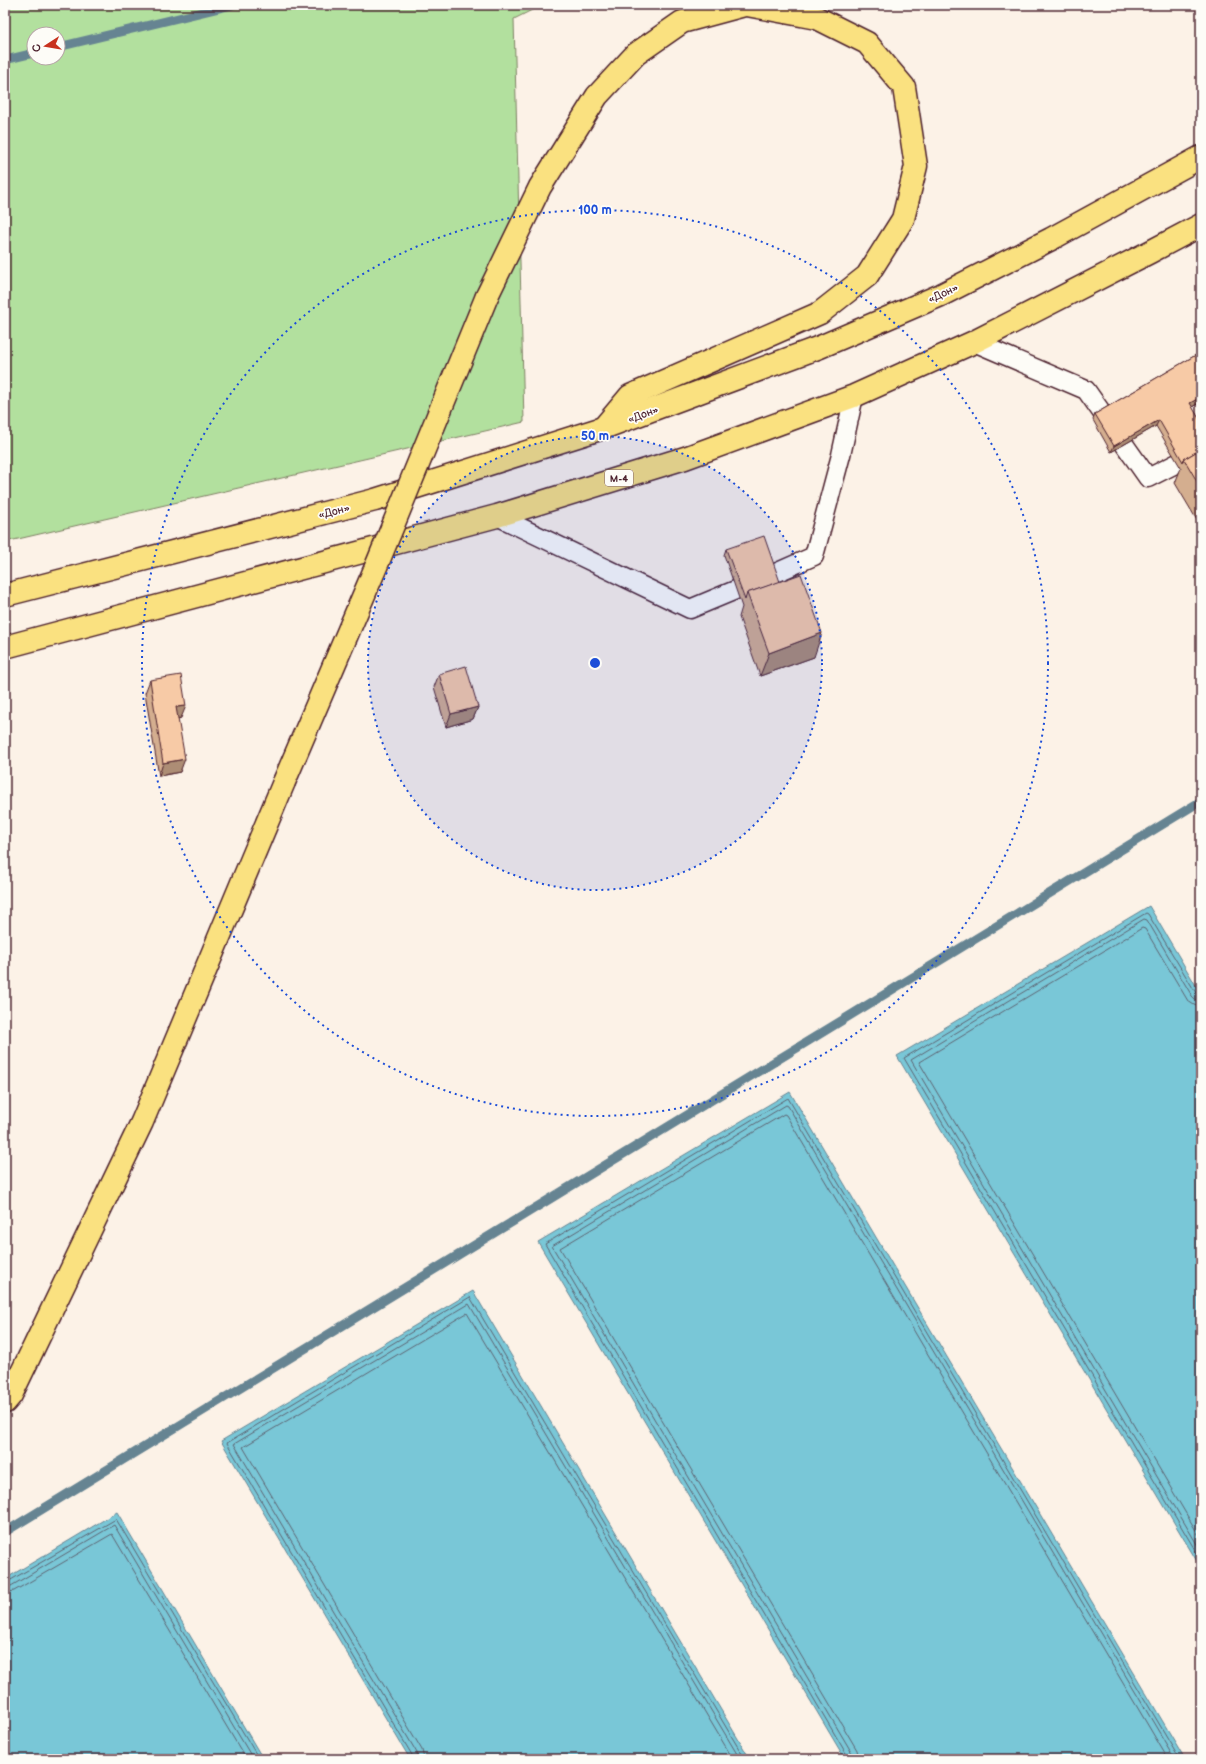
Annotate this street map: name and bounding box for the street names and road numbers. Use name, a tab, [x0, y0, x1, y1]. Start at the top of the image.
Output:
street label: «Дон»	[926, 281, 960, 306]
street label: «Дон»	[626, 403, 660, 426]
road number: М-4	[605, 470, 633, 486]
street label: «Дон»	[317, 501, 351, 522]

